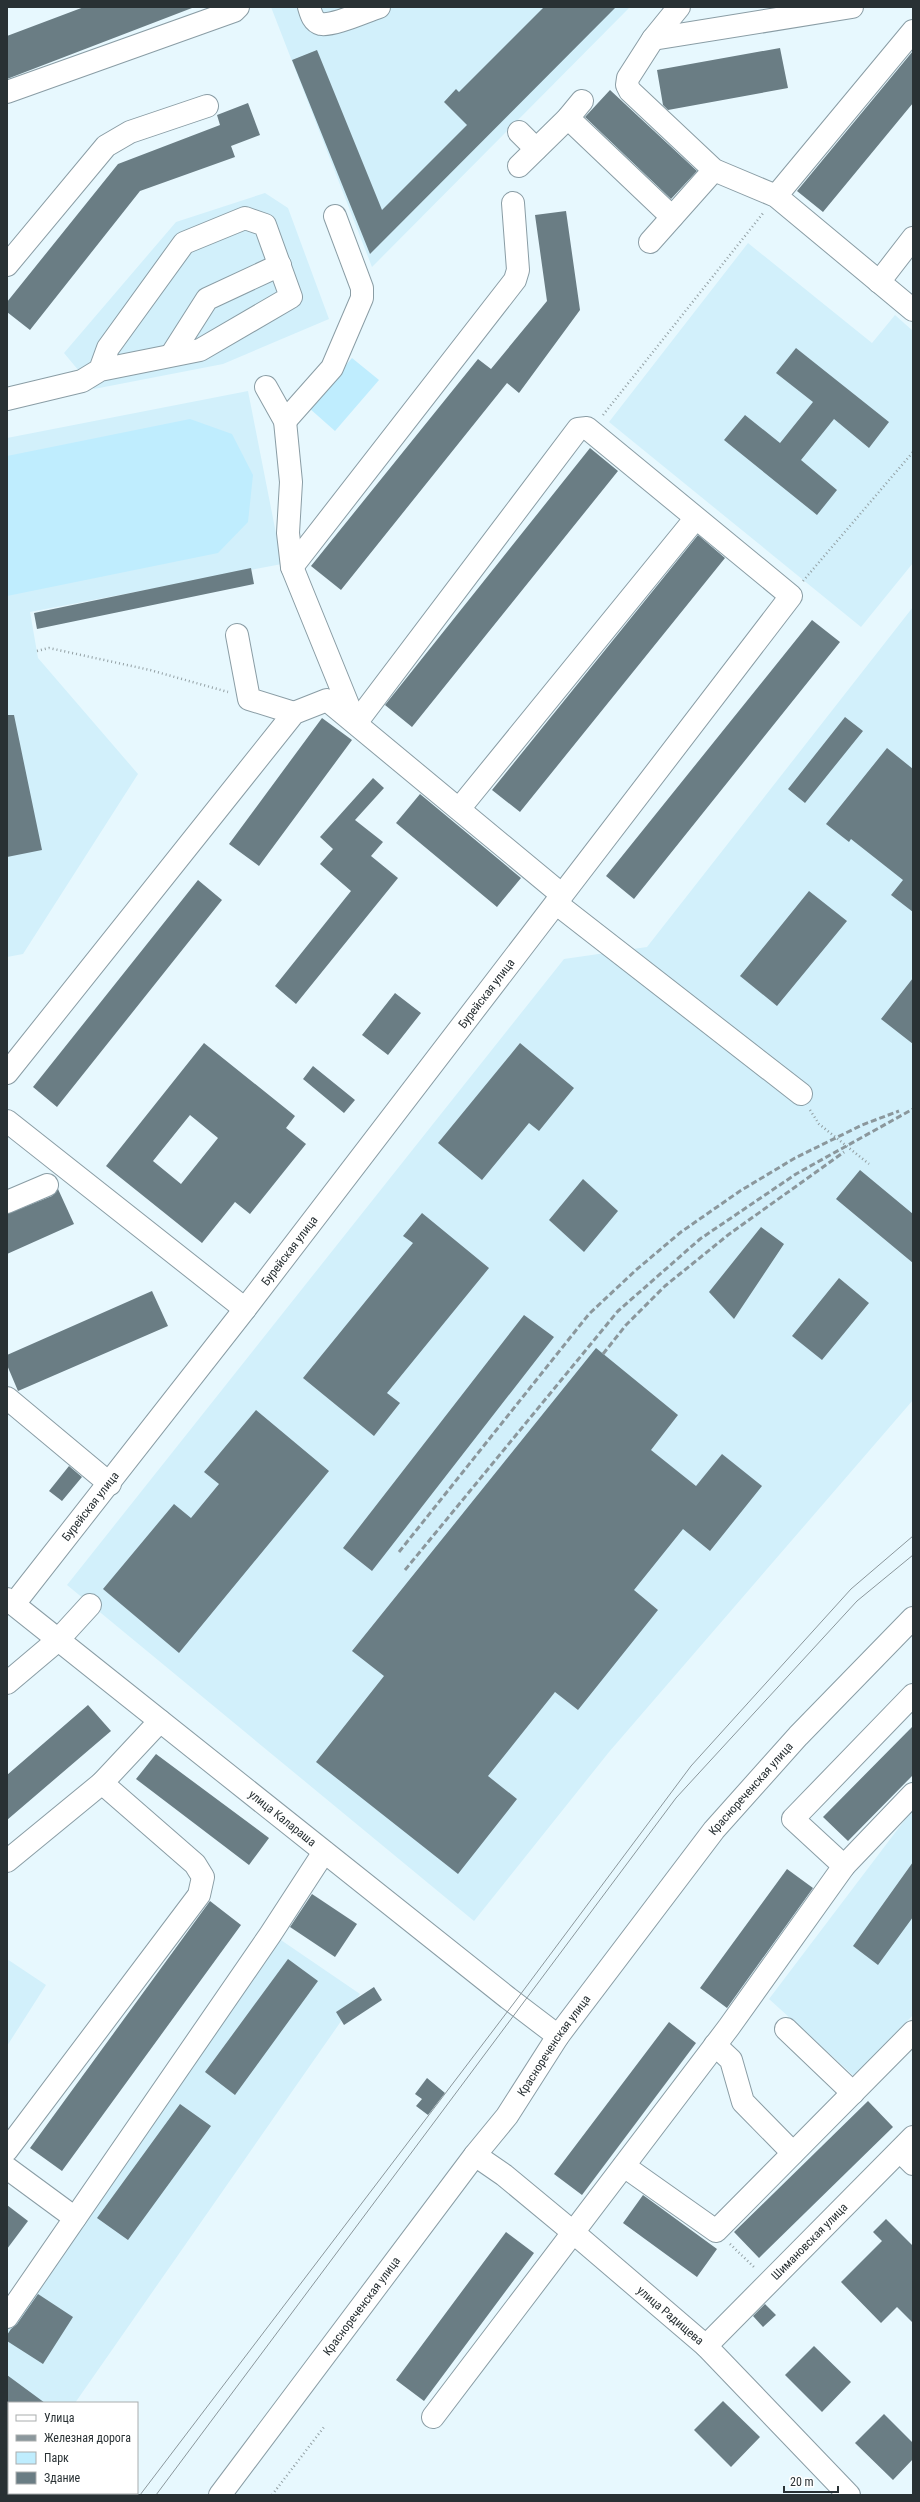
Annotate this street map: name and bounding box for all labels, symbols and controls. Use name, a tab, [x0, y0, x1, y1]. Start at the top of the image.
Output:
street label: Бурейская улица	[455, 956, 518, 1031]
street label: Бурейская улица	[258, 1213, 321, 1288]
street label: Бурейская улица	[59, 1469, 122, 1544]
street label: Краснореченская улица	[706, 1739, 796, 1838]
street label: улица Калараша	[246, 1787, 319, 1849]
street label: Краснореченская улица	[514, 1992, 594, 2099]
street label: Шимановская улица	[768, 2200, 851, 2283]
street label: Краснореченская улица	[320, 2254, 403, 2358]
street label: улица Радищева	[634, 2283, 707, 2348]
legend	[8, 2402, 138, 2494]
text: Улица	[44, 2411, 75, 2425]
text: Железная дорога	[44, 2431, 131, 2445]
text: Парк	[44, 2451, 69, 2465]
scale bar	[784, 2468, 838, 2494]
text: Здание	[44, 2471, 81, 2485]
text: 20 m	[790, 2475, 814, 2489]

